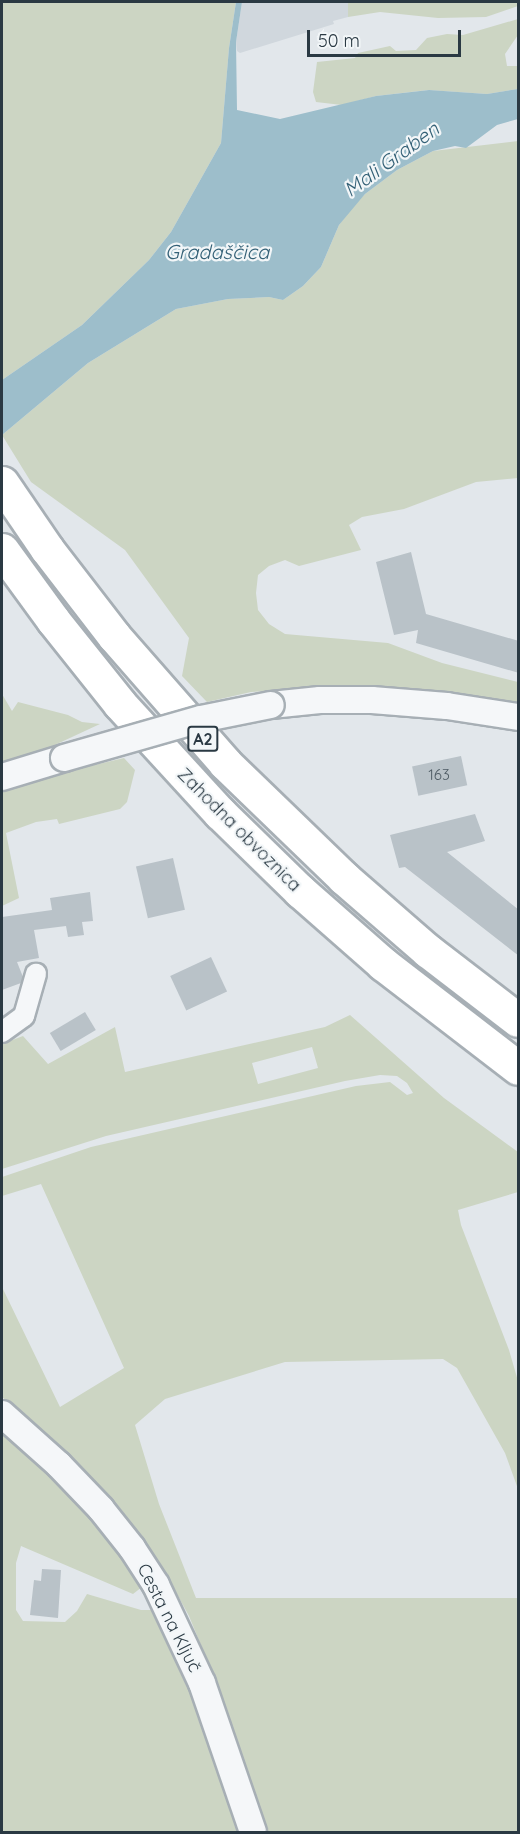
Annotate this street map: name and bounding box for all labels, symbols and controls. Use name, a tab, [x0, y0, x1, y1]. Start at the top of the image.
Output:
scale bar	[310, 18, 464, 56]
text: 50 m	[318, 29, 360, 52]
water label: Mali Graben	[339, 117, 443, 201]
water label: Gradaščica	[165, 239, 269, 263]
road number: A2	[186, 726, 220, 752]
street label: Zahodna obvoznica	[173, 764, 305, 896]
house number: 163	[428, 766, 450, 784]
street label: Cesta na Ključ	[132, 1560, 206, 1676]

